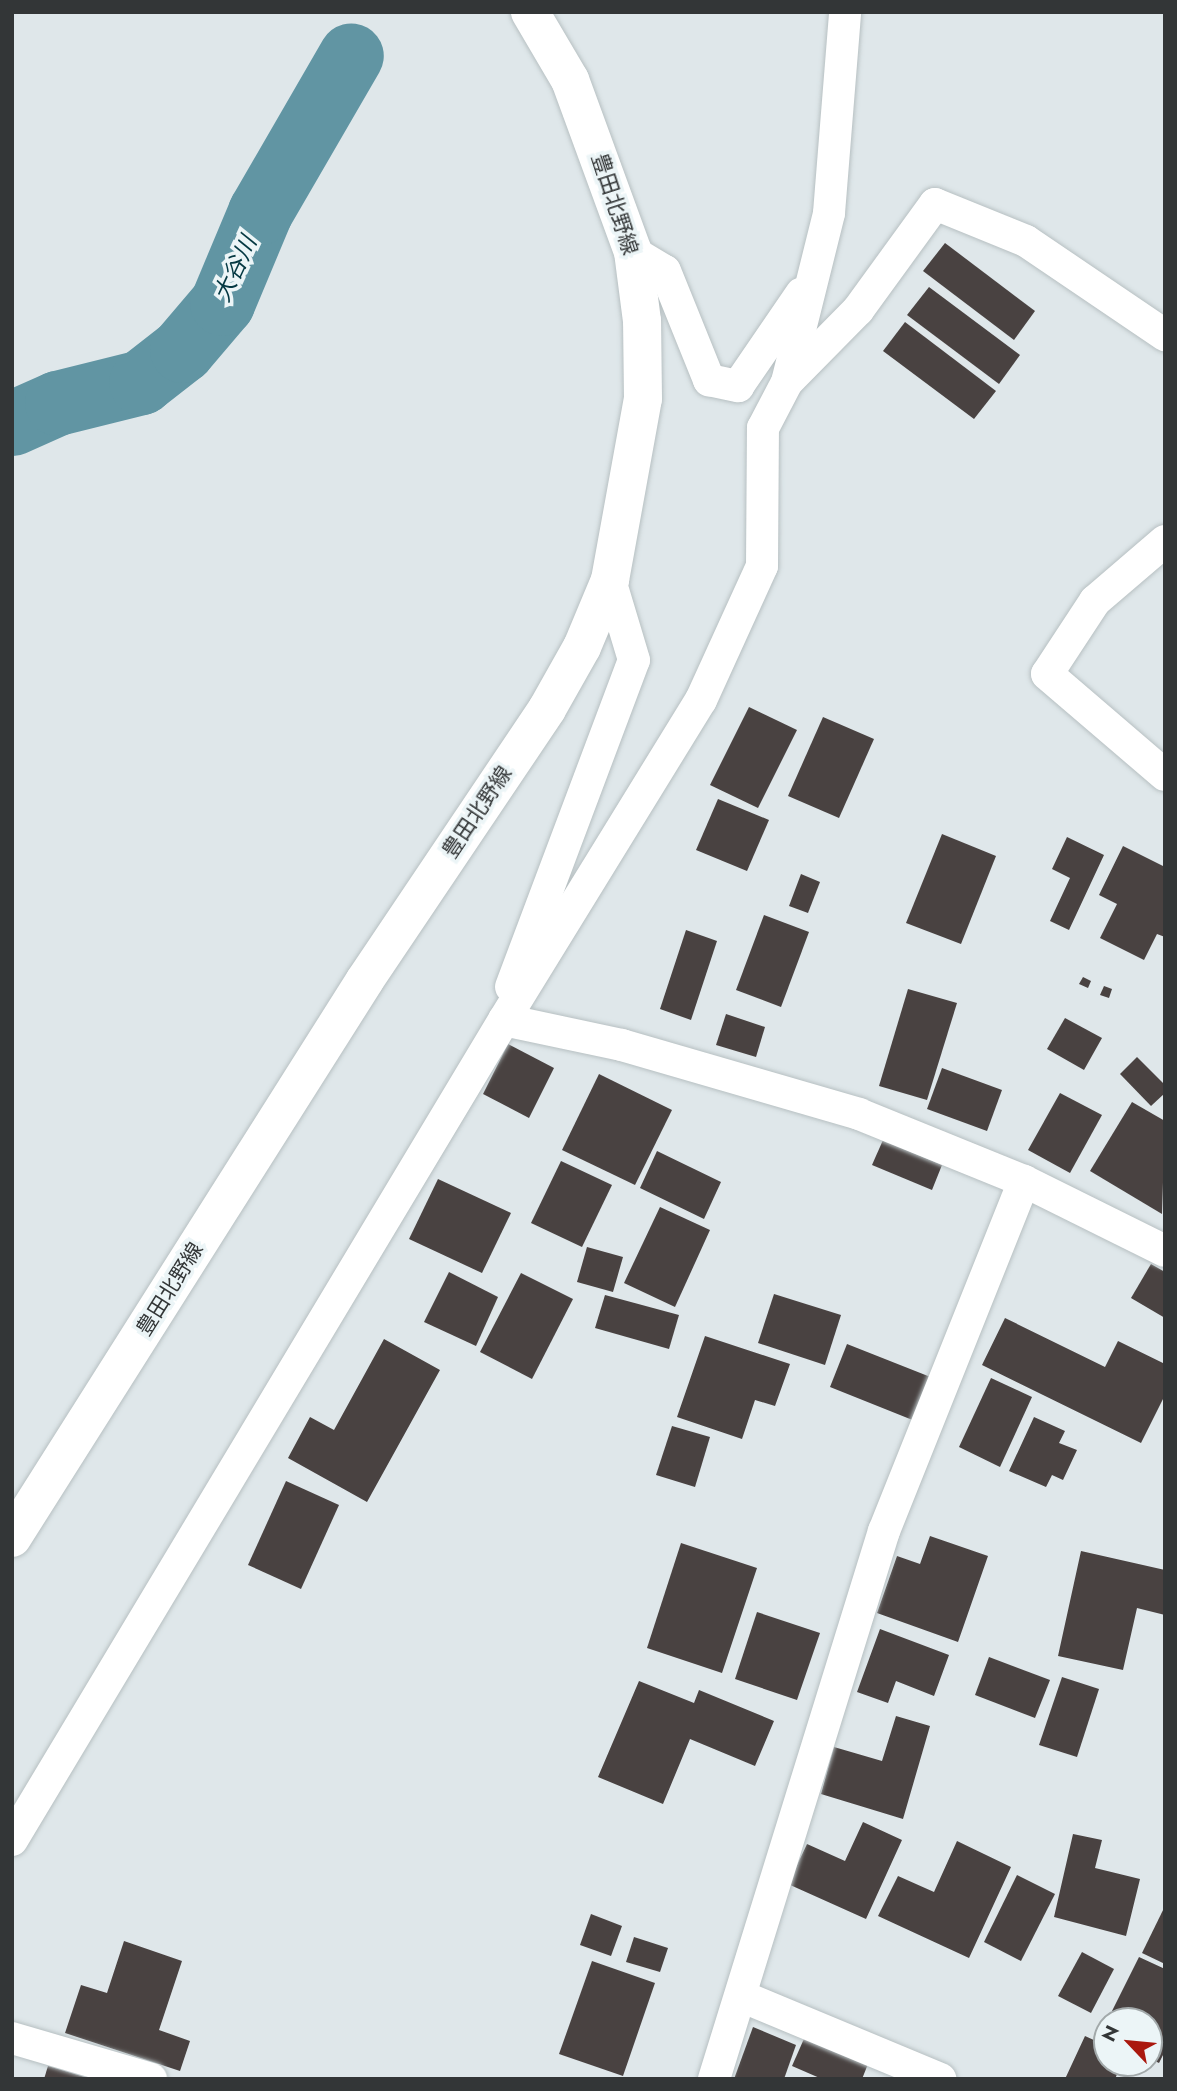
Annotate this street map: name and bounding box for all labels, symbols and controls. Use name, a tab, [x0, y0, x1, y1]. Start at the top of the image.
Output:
street label: 豊田北野線	[587, 150, 643, 258]
water label: 大谷川	[208, 232, 262, 306]
street label: 豊田北野線	[437, 761, 517, 863]
street label: 豊田北野線	[131, 1238, 209, 1340]
north arrow	[1093, 2007, 1163, 2077]
text: N	[1095, 2021, 1126, 2046]

